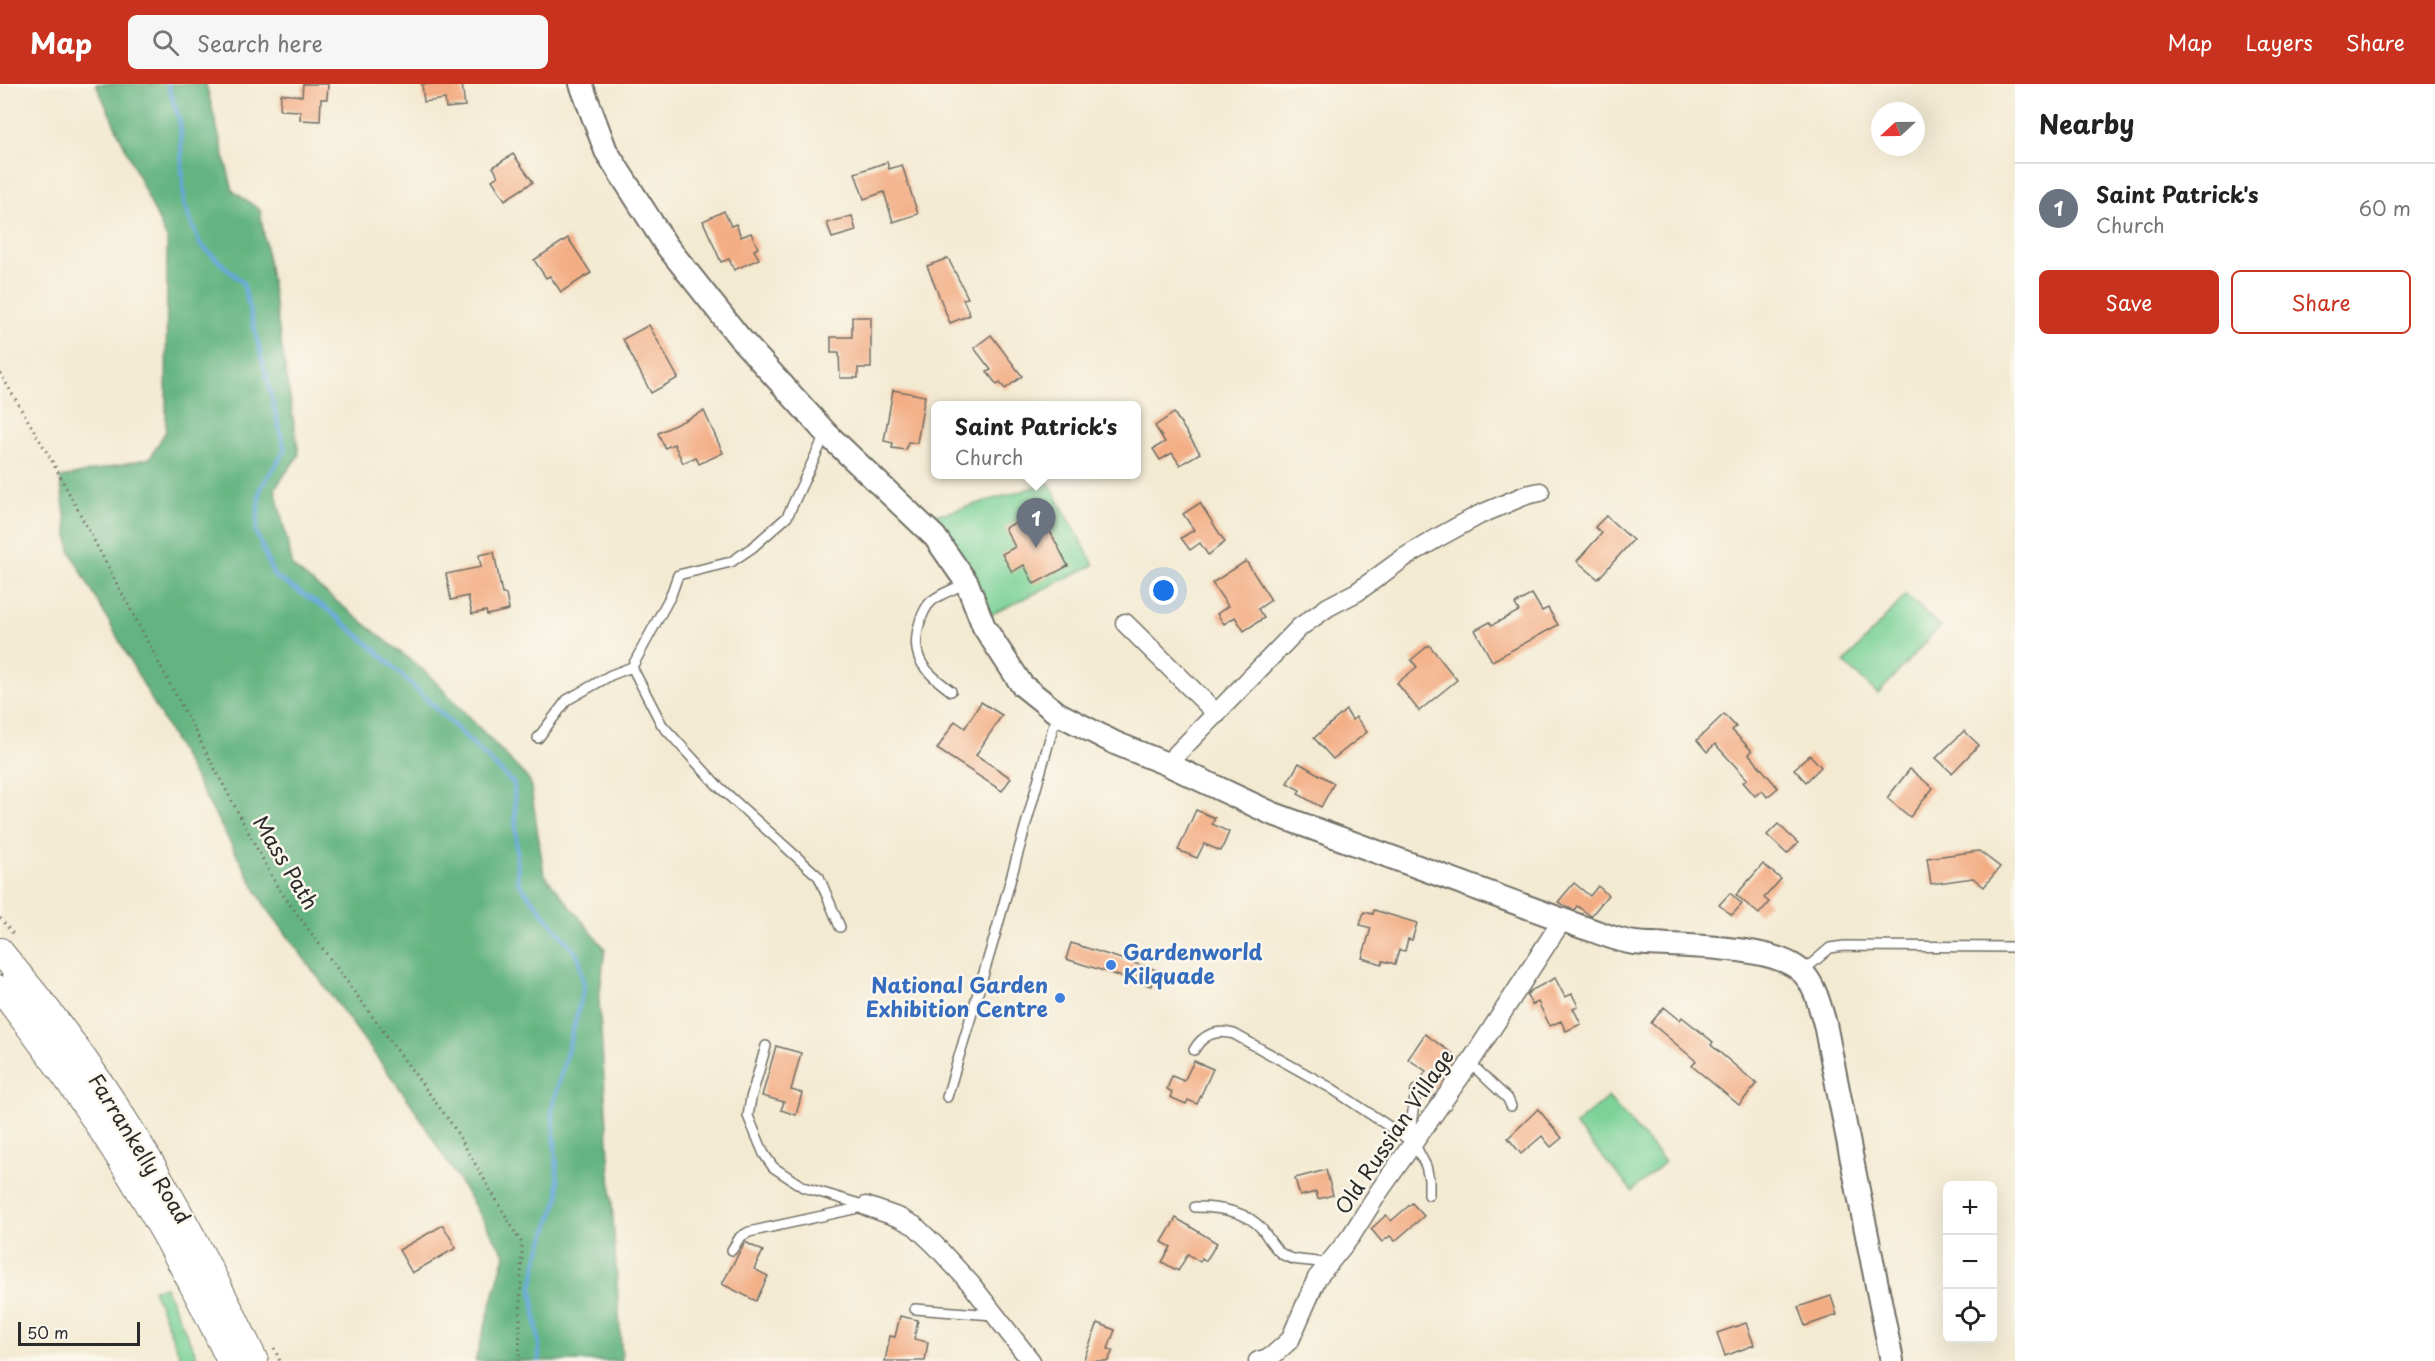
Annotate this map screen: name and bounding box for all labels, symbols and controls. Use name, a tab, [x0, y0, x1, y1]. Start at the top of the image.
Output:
search box	[128, 15, 548, 69]
text: Map	[30, 21, 92, 64]
icon: search	[149, 26, 182, 59]
text: Search here	[197, 26, 323, 59]
text: Map	[2168, 26, 2212, 58]
text: Layers	[2245, 26, 2313, 58]
text: Share	[2346, 26, 2405, 58]
north arrow	[1871, 102, 1925, 156]
text: Nearby	[2039, 104, 2134, 143]
text: Saint Patrick's	[2096, 177, 2259, 210]
text: 1	[2054, 193, 2063, 223]
text: 60 m	[2359, 193, 2411, 223]
text: Church	[2096, 210, 2165, 240]
button: Save	[2039, 270, 2219, 334]
button: Share	[2231, 270, 2411, 334]
popup	[931, 401, 1141, 479]
text: Saint Patrick's	[955, 409, 1117, 442]
text: Church	[955, 442, 1023, 472]
pin: 1	[1016, 498, 1056, 548]
your location	[1149, 576, 1178, 605]
street label: Mass Path	[246, 809, 327, 915]
place label: Gardenworld Kilquade	[1123, 935, 1263, 991]
marker: Gardenworld Kilquade	[1104, 958, 1118, 972]
place label: National Garden Exhibition Centre	[865, 968, 1048, 1024]
marker: National Garden Exhibition Centre	[1053, 991, 1067, 1005]
street label: Old Russian Village	[1326, 1042, 1461, 1220]
street label: Farrankelly Road	[81, 1066, 200, 1229]
map controls	[1943, 1181, 1997, 1343]
button: +	[1943, 1181, 1997, 1235]
button: −	[1943, 1235, 1997, 1289]
button: locate	[1943, 1289, 1997, 1343]
scale bar	[18, 1319, 140, 1346]
text: 50 m	[27, 1320, 68, 1344]

